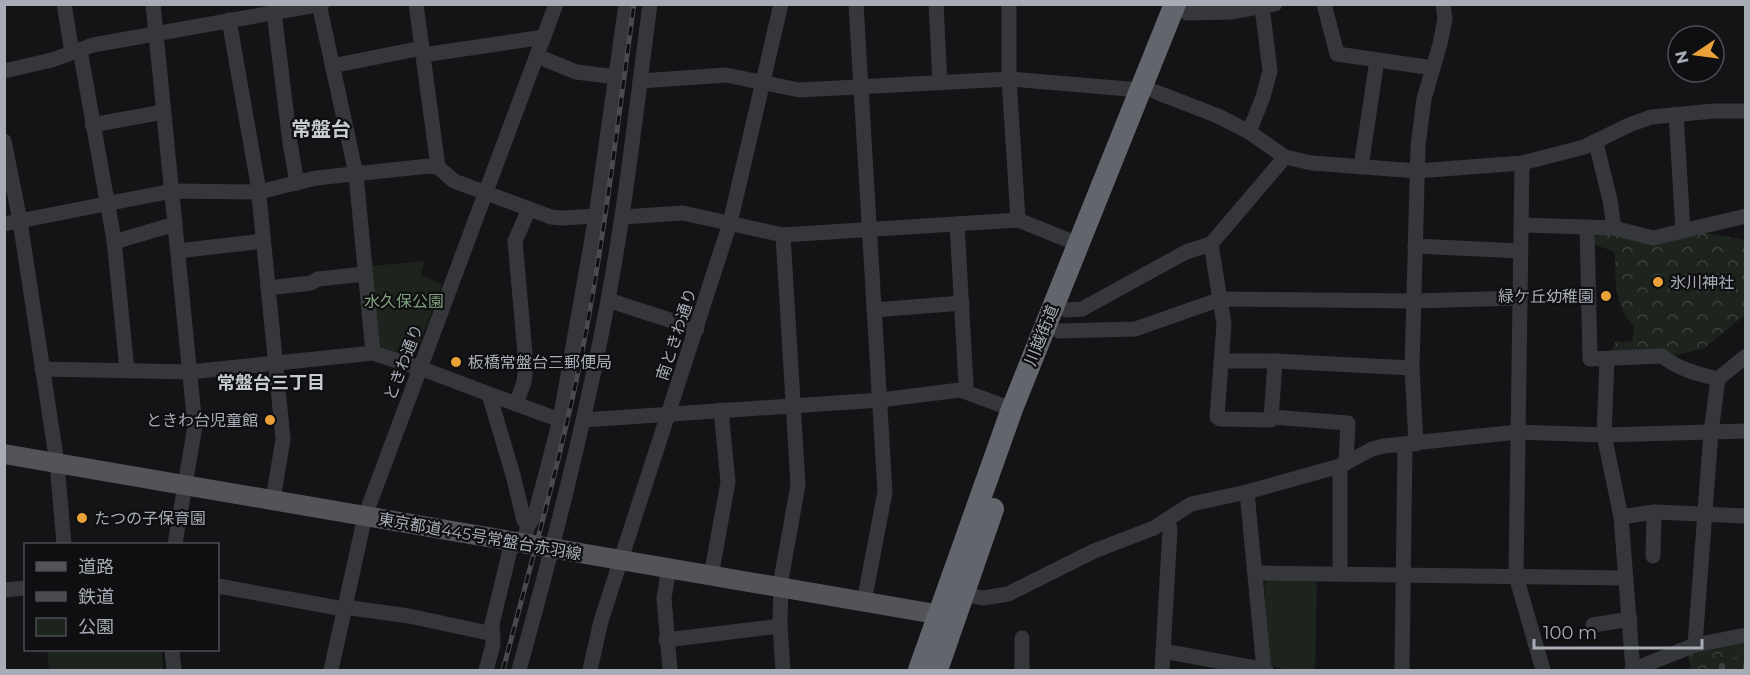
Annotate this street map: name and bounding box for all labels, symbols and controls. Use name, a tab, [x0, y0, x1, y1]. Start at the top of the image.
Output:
north arrow	[1666, 24, 1726, 84]
text: N	[1671, 49, 1693, 66]
district label: 常盤台	[291, 117, 351, 141]
place label: 氷川神社	[1670, 273, 1734, 292]
marker: 氷川神社	[1651, 275, 1665, 289]
street label: 南ときわ通り	[653, 286, 700, 383]
place label: 緑ケ丘幼稚園	[1498, 287, 1594, 306]
marker: 緑ケ丘幼稚園	[1599, 289, 1613, 303]
park label: 水久保公園	[364, 292, 444, 311]
street label: 川越街道	[1021, 302, 1062, 368]
street label: ときわ通り	[380, 321, 427, 403]
place label: 板橋常盤台三郵便局	[468, 353, 612, 372]
marker: 板橋常盤台三郵便局	[449, 355, 463, 369]
district label: 常盤台三丁目	[217, 372, 325, 394]
place label: ときわ台児童館	[146, 411, 258, 430]
marker: ときわ台児童館	[263, 413, 277, 427]
place label: たつの子保育園	[94, 509, 206, 528]
street label: 東京都道445号常盤台赤羽線	[377, 509, 583, 564]
marker: たつの子保育園	[75, 511, 89, 525]
legend	[24, 543, 219, 651]
text: 道路	[78, 556, 114, 578]
text: 鉄道	[78, 586, 114, 608]
scale bar	[1534, 612, 1702, 650]
text: 公園	[78, 616, 114, 638]
text: 100 m	[1543, 622, 1597, 644]

